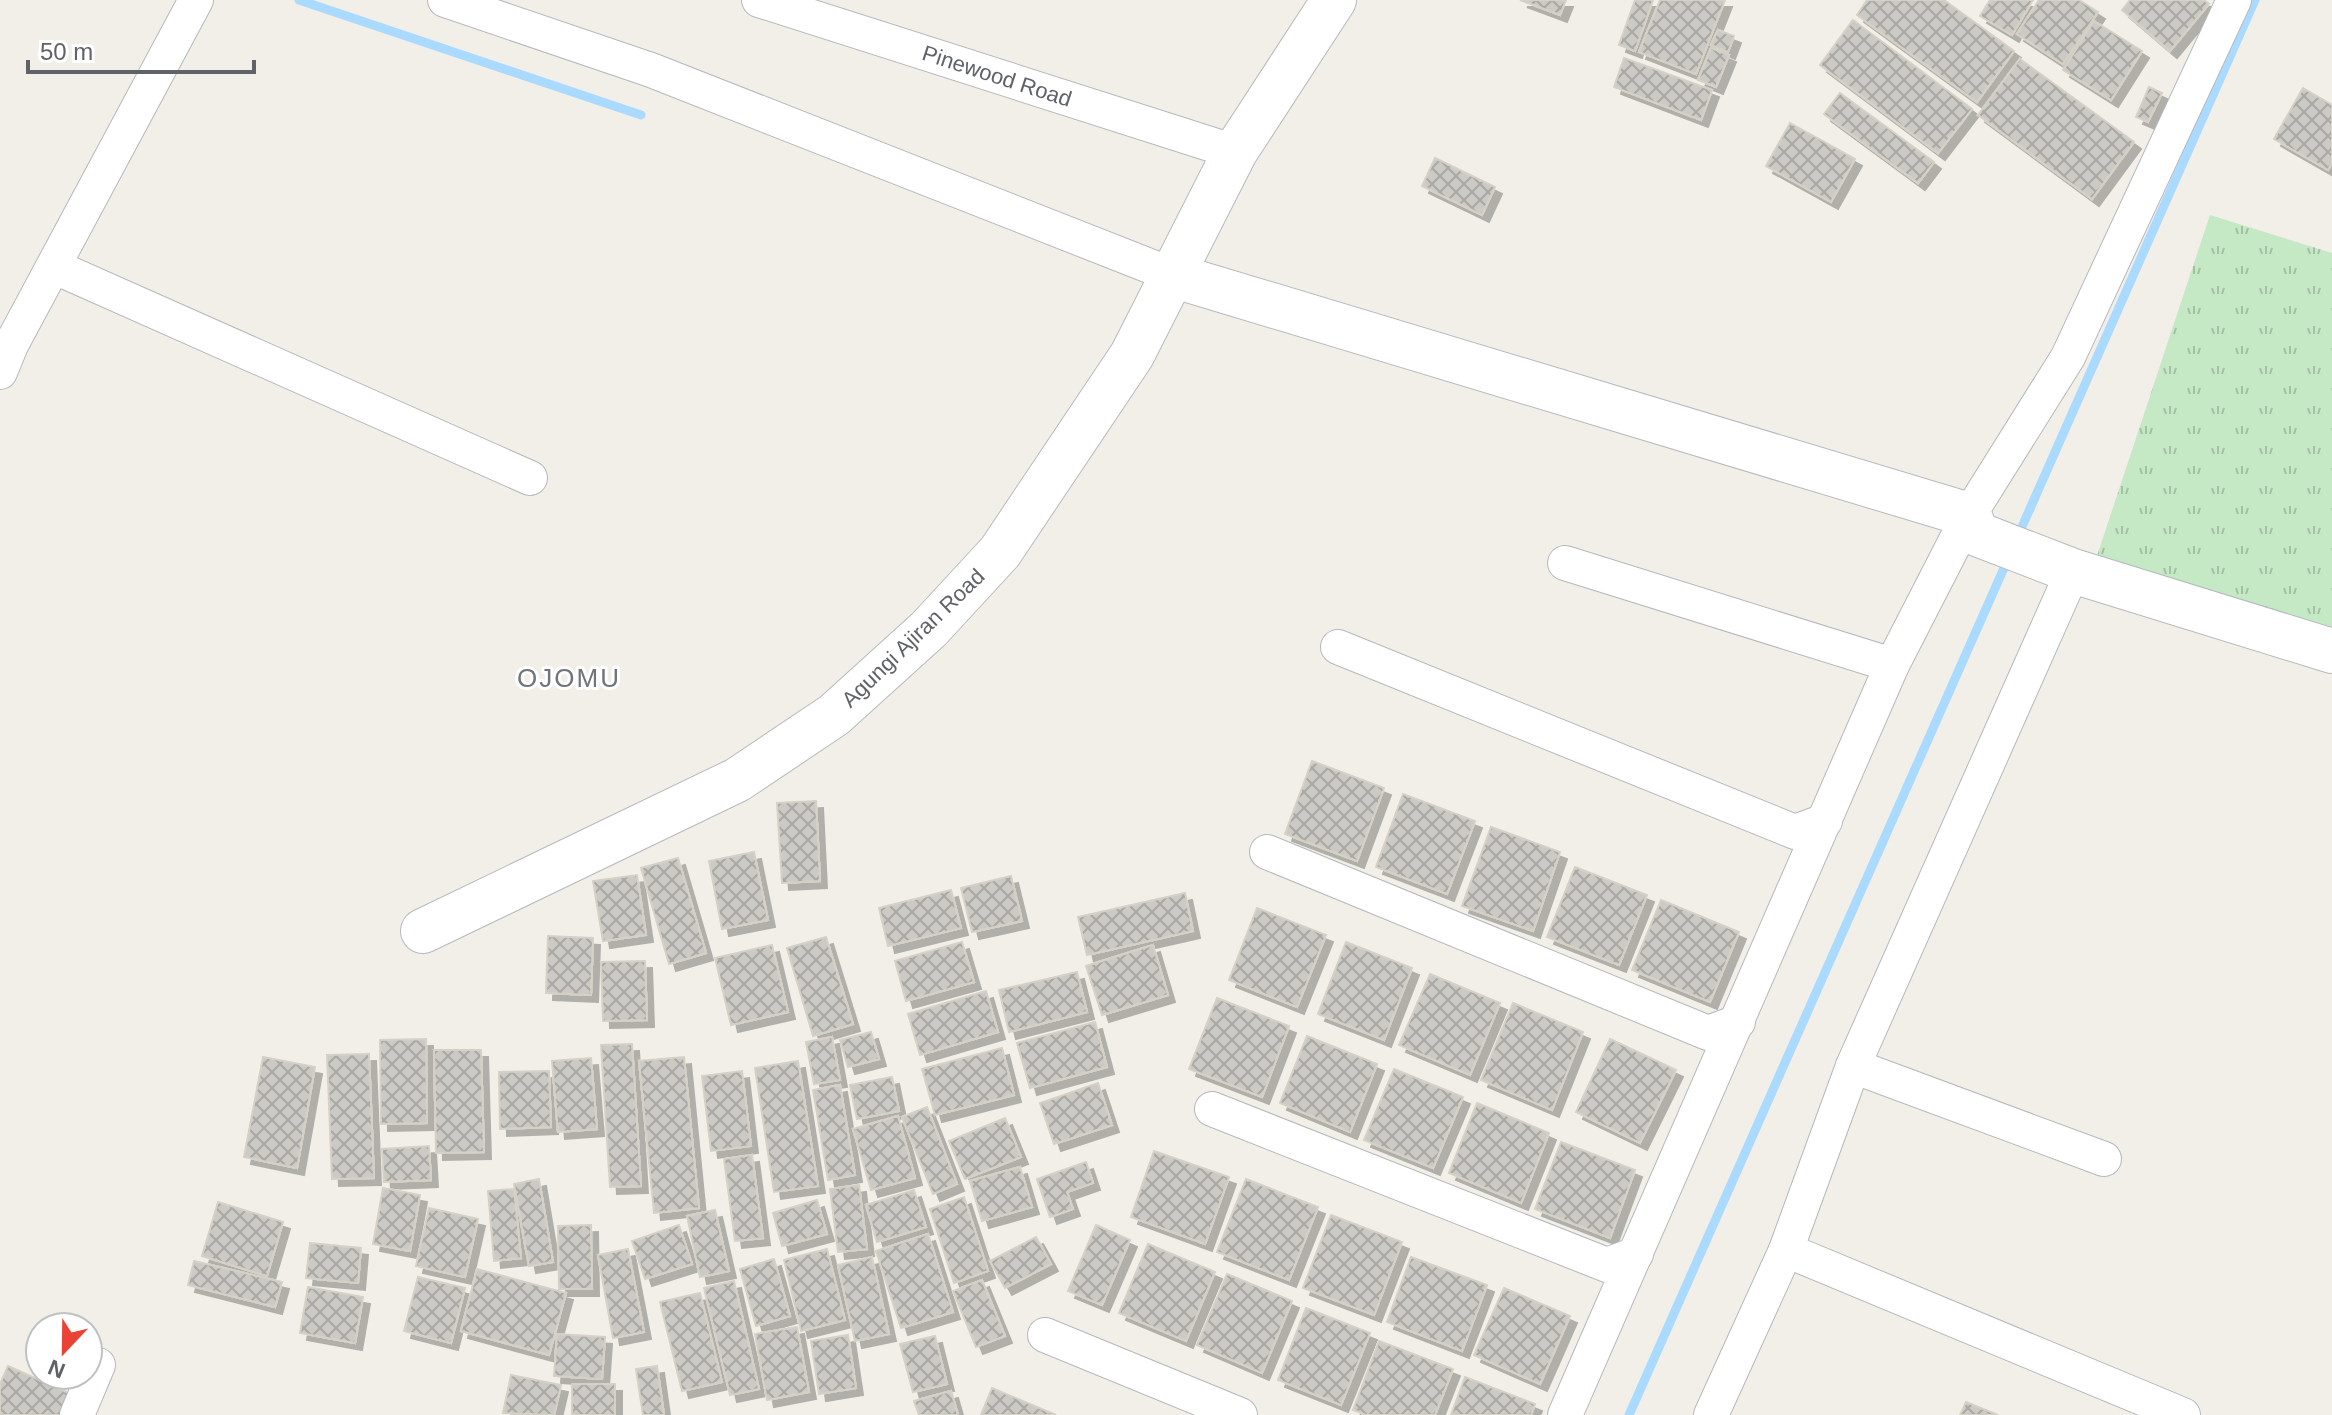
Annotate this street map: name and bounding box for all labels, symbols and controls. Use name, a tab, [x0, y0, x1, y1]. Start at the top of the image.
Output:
scale bar	[28, 24, 254, 74]
text: 50 m	[40, 38, 93, 65]
street label: Pinewood Road	[919, 40, 1075, 112]
street label: Agungi Ajiran Road	[837, 564, 989, 712]
district label: OJOMU	[517, 663, 621, 693]
north arrow	[24, 1311, 104, 1391]
text: N	[45, 1355, 69, 1384]

